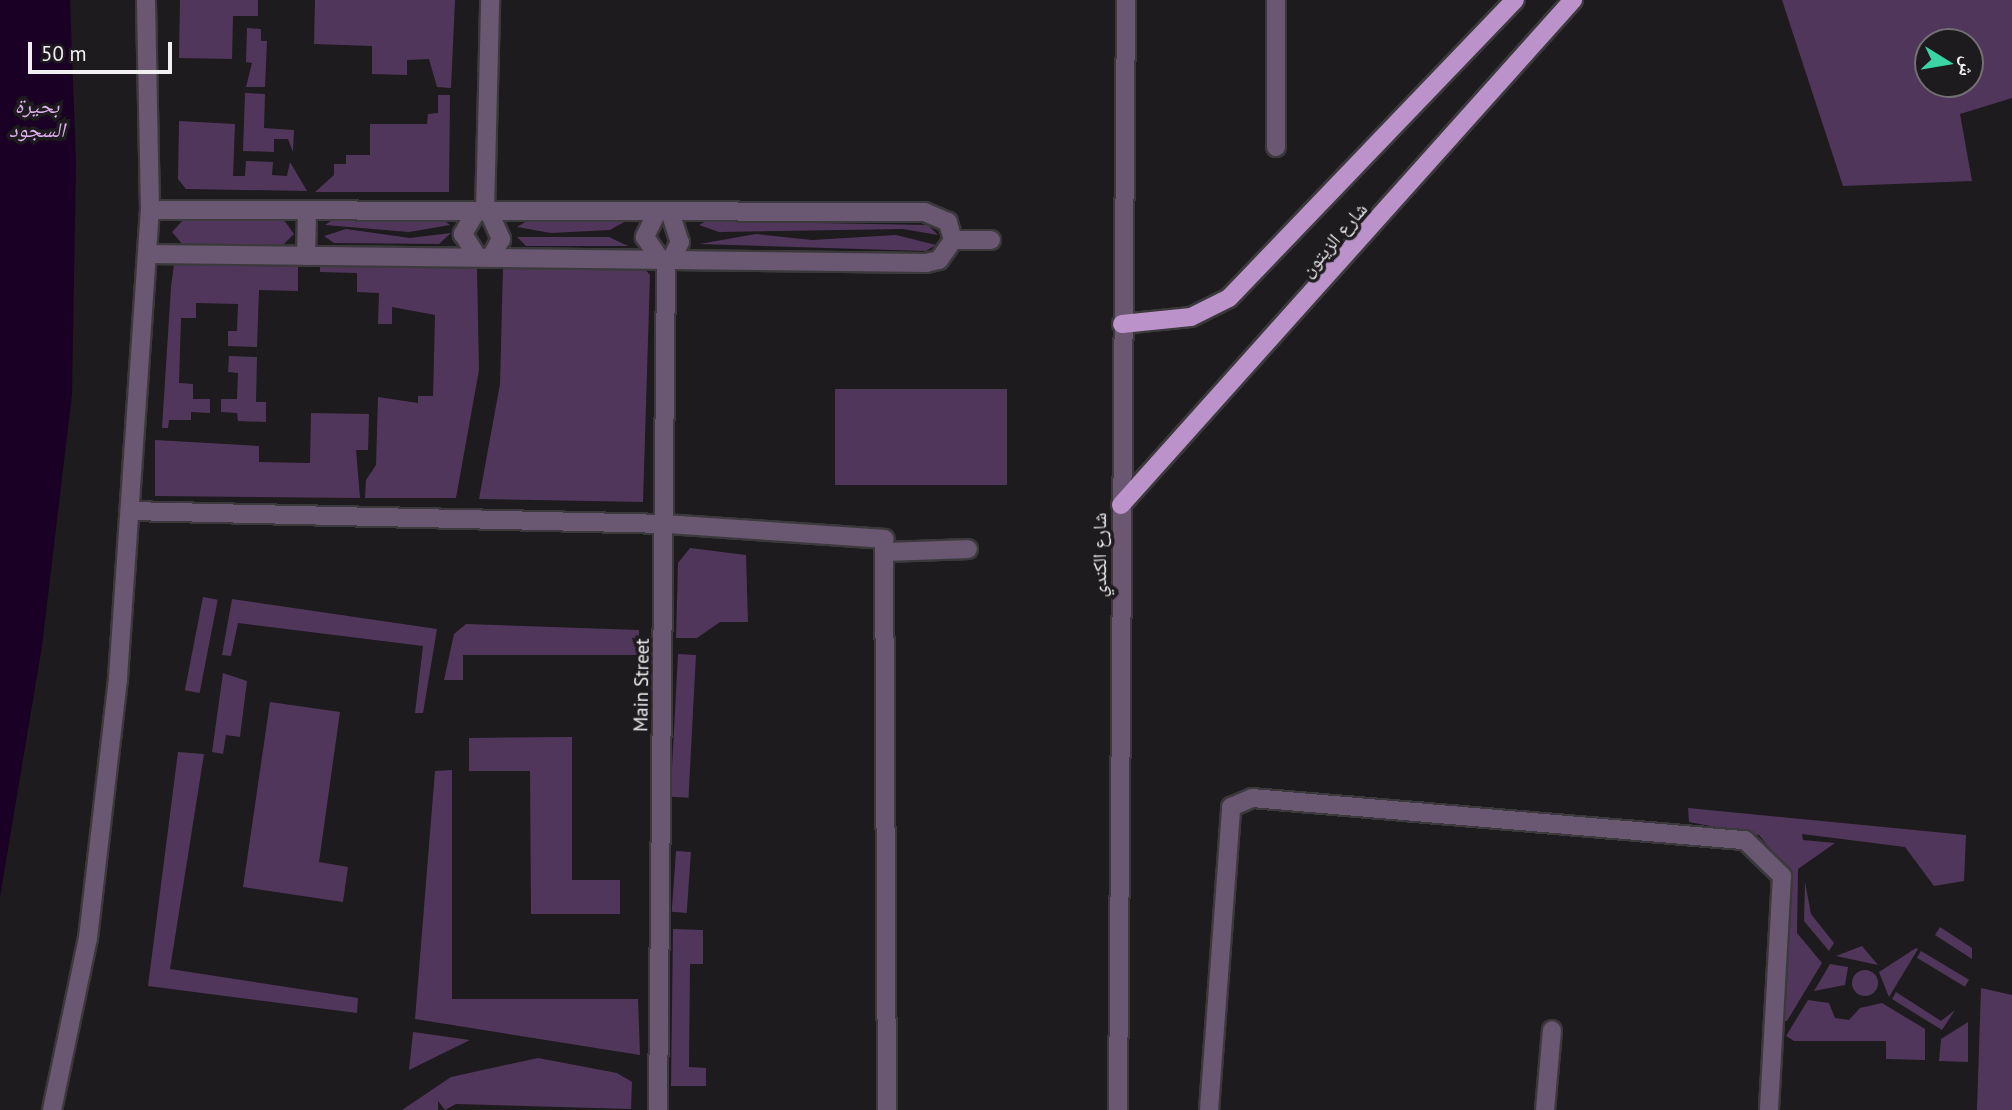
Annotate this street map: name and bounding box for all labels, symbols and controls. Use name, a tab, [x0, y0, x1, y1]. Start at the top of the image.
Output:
scale bar	[32, 28, 175, 72]
north arrow	[1914, 28, 1984, 98]
text: 50 m	[41, 40, 87, 67]
text: ش	[1954, 54, 1981, 79]
water label: بحيرة السجود	[9, 93, 65, 143]
street label: شارع الزيتون	[1296, 198, 1372, 282]
street label: شارع الكندي	[1089, 513, 1111, 597]
street label: Main Street	[630, 638, 654, 732]

